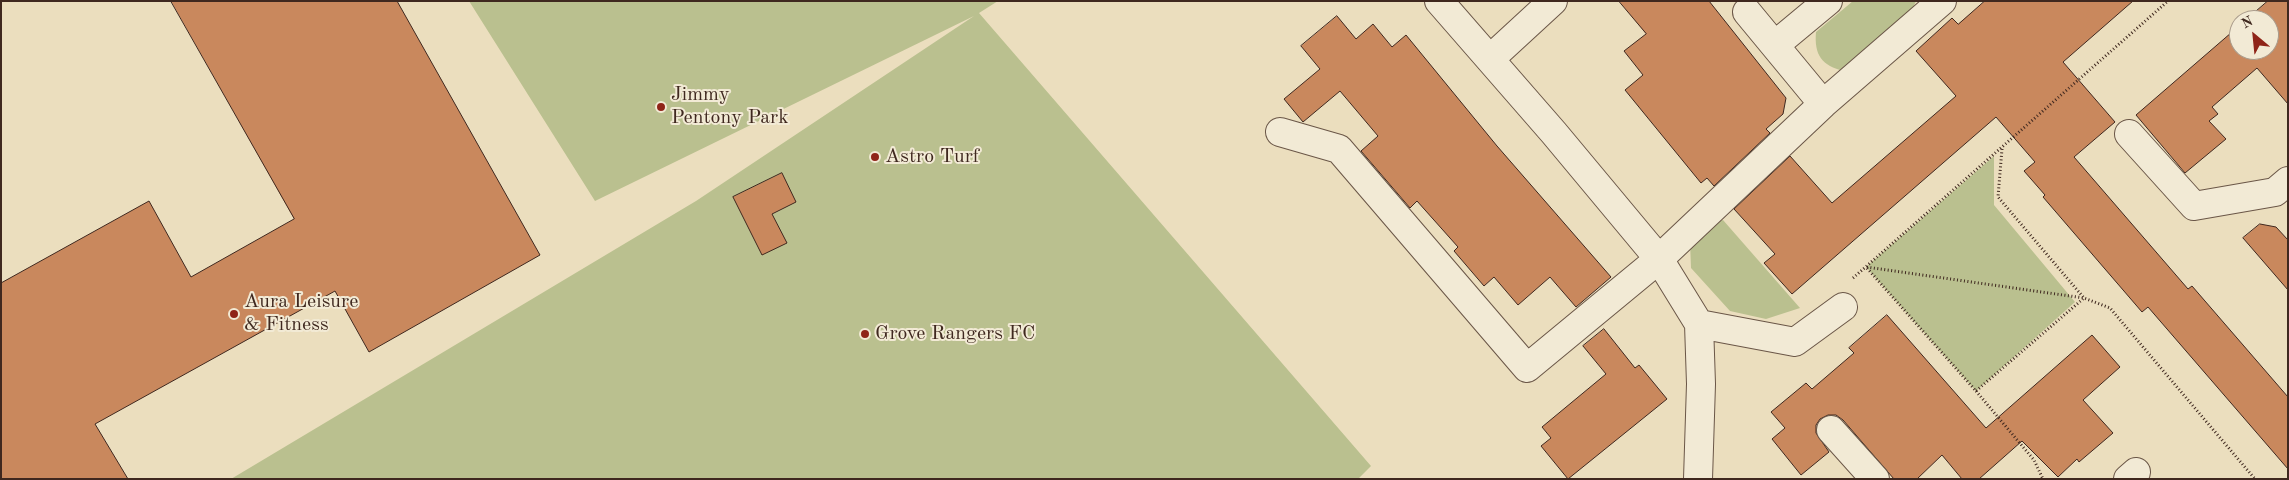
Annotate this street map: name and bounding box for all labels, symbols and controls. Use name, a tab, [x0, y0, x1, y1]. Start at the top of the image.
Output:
north arrow	[2229, 10, 2279, 60]
text: N	[2239, 14, 2255, 31]
place label: Jimmy Pentony Park	[671, 83, 789, 130]
marker: Jimmy Pentony Park	[655, 101, 667, 113]
place label: Astro Turf	[885, 145, 979, 169]
marker: Astro Turf	[869, 151, 881, 163]
place label: Aura Leisure & Fitness	[244, 290, 358, 337]
marker: Aura Leisure & Fitness	[228, 308, 240, 320]
place label: Grove Rangers FC	[875, 322, 1036, 346]
marker: Grove Rangers FC	[859, 328, 871, 340]

